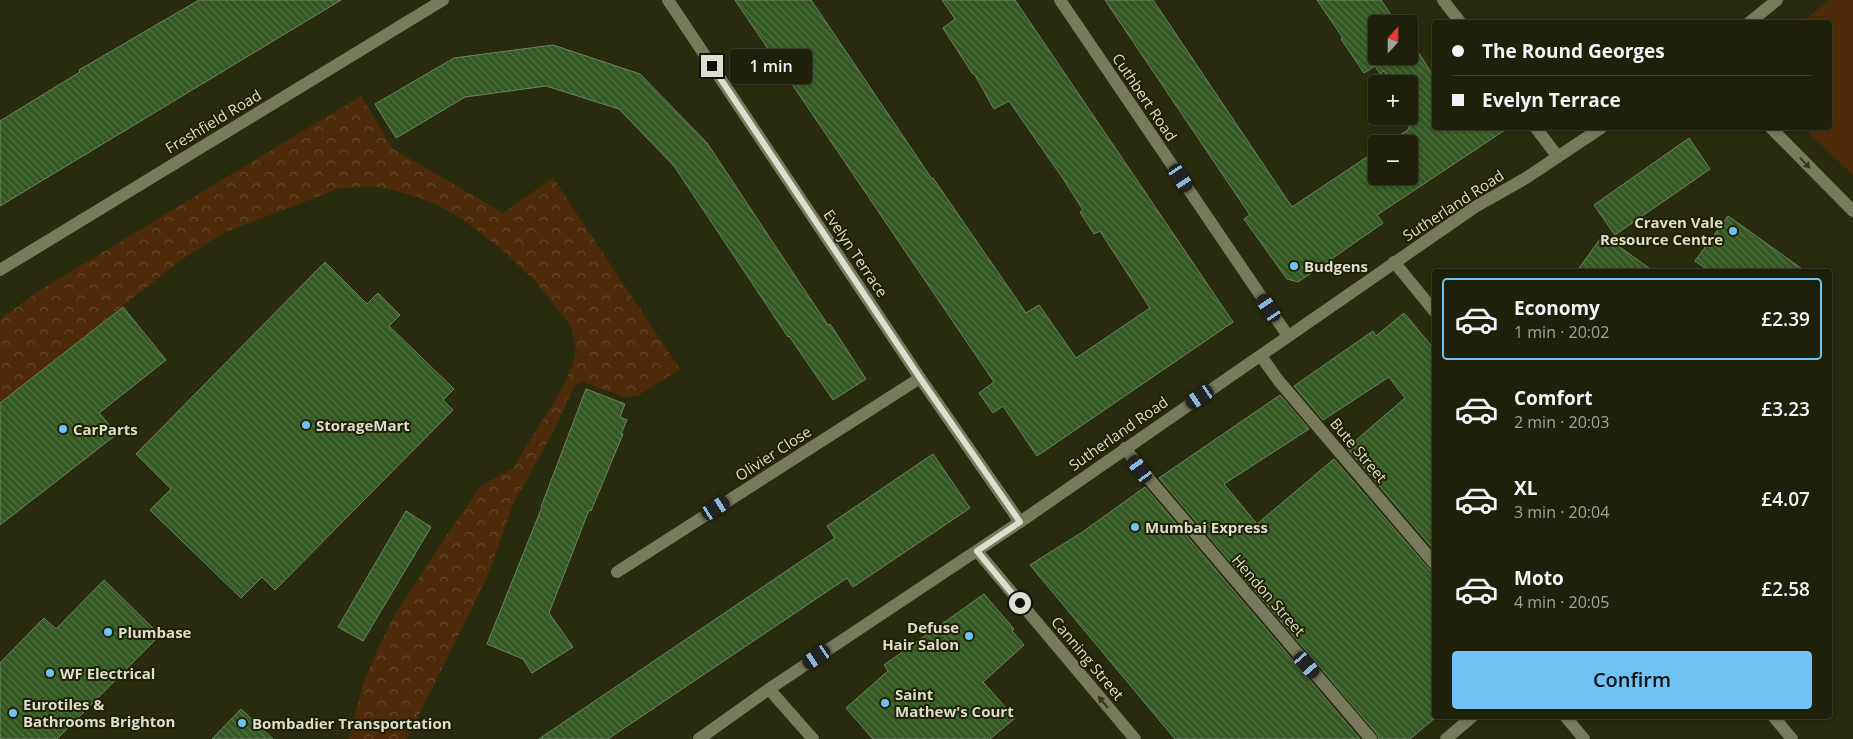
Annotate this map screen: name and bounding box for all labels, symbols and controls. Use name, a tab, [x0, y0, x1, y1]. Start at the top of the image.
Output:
north arrow	[1368, 15, 1418, 65]
map controls	[1368, 15, 1418, 185]
text: The Round Georges	[1482, 38, 1665, 64]
callout: 1 min	[730, 48, 812, 84]
street label: Cuthbert Road	[1108, 49, 1182, 145]
route end	[701, 55, 723, 77]
text: 1 min	[749, 55, 793, 77]
button: +	[1368, 75, 1418, 125]
street label: Freshfield Road	[161, 84, 265, 158]
text: Evelyn Terrace	[1482, 87, 1621, 113]
button: −	[1368, 135, 1418, 185]
one-way arrow	[1799, 156, 1811, 168]
car	[1166, 161, 1195, 195]
street label: Sutherland Road	[1399, 165, 1507, 245]
street label: Evelyn Terrace	[819, 205, 893, 301]
place label: Craven Vale Resource Centre	[1600, 212, 1723, 249]
marker: Craven Vale Resource Centre	[1727, 225, 1739, 237]
place label: Budgens	[1304, 256, 1368, 276]
marker: Budgens	[1288, 260, 1300, 272]
car	[1254, 291, 1283, 325]
text: Economy	[1514, 295, 1600, 321]
icon: car	[1454, 297, 1499, 342]
text: £2.39	[1761, 306, 1810, 332]
text: 1 min · 20:02	[1514, 321, 1609, 343]
car	[1183, 382, 1216, 412]
text: Comfort	[1514, 385, 1593, 411]
icon: car	[1454, 387, 1499, 432]
street label: Sutherland Road	[1064, 391, 1172, 475]
text: £3.23	[1761, 396, 1810, 422]
text: 2 min · 20:03	[1514, 411, 1609, 433]
street label: Bute Street	[1326, 414, 1392, 486]
place label: StorageMart	[316, 415, 410, 435]
place label: CarParts	[73, 419, 138, 439]
marker: StorageMart	[300, 419, 312, 431]
street label: Olivier Close	[731, 421, 815, 485]
marker: CarParts	[57, 423, 69, 435]
car	[1125, 452, 1154, 486]
text: XL	[1514, 475, 1537, 501]
icon: car	[1454, 477, 1499, 522]
text: £4.07	[1761, 486, 1810, 512]
car	[699, 494, 732, 522]
text: 3 min · 20:04	[1514, 501, 1609, 523]
place label: Mumbai Express	[1145, 517, 1268, 537]
marker: Mumbai Express	[1129, 521, 1141, 533]
street label: Hendon Street	[1228, 550, 1310, 640]
text: Moto	[1514, 565, 1564, 591]
icon: car	[1454, 567, 1499, 612]
text: £2.58	[1761, 576, 1810, 602]
text: 4 min · 20:05	[1514, 591, 1609, 613]
route start	[1009, 592, 1031, 614]
street label: Canning Street	[1047, 612, 1129, 704]
place label: Defuse Hair Salon	[882, 617, 959, 654]
place label: Plumbase	[118, 622, 192, 642]
marker: Plumbase	[102, 626, 114, 638]
marker: Defuse Hair Salon	[963, 630, 975, 642]
car	[800, 642, 833, 672]
car	[1291, 649, 1322, 681]
button: Confirm	[1452, 651, 1812, 709]
place label: WF Electrical	[60, 663, 155, 683]
marker: WF Electrical	[44, 667, 56, 679]
place label: Saint Mathew's Court	[895, 684, 1014, 721]
place label: Eurotiles & Bathrooms Brighton	[23, 694, 175, 731]
one-way arrow	[1098, 695, 1109, 708]
marker: Saint Mathew's Court	[879, 697, 891, 709]
marker: Eurotiles & Bathrooms Brighton	[7, 707, 19, 719]
place label: Bombadier Transportation	[252, 713, 452, 733]
marker: Bombadier Transportation	[236, 717, 248, 729]

